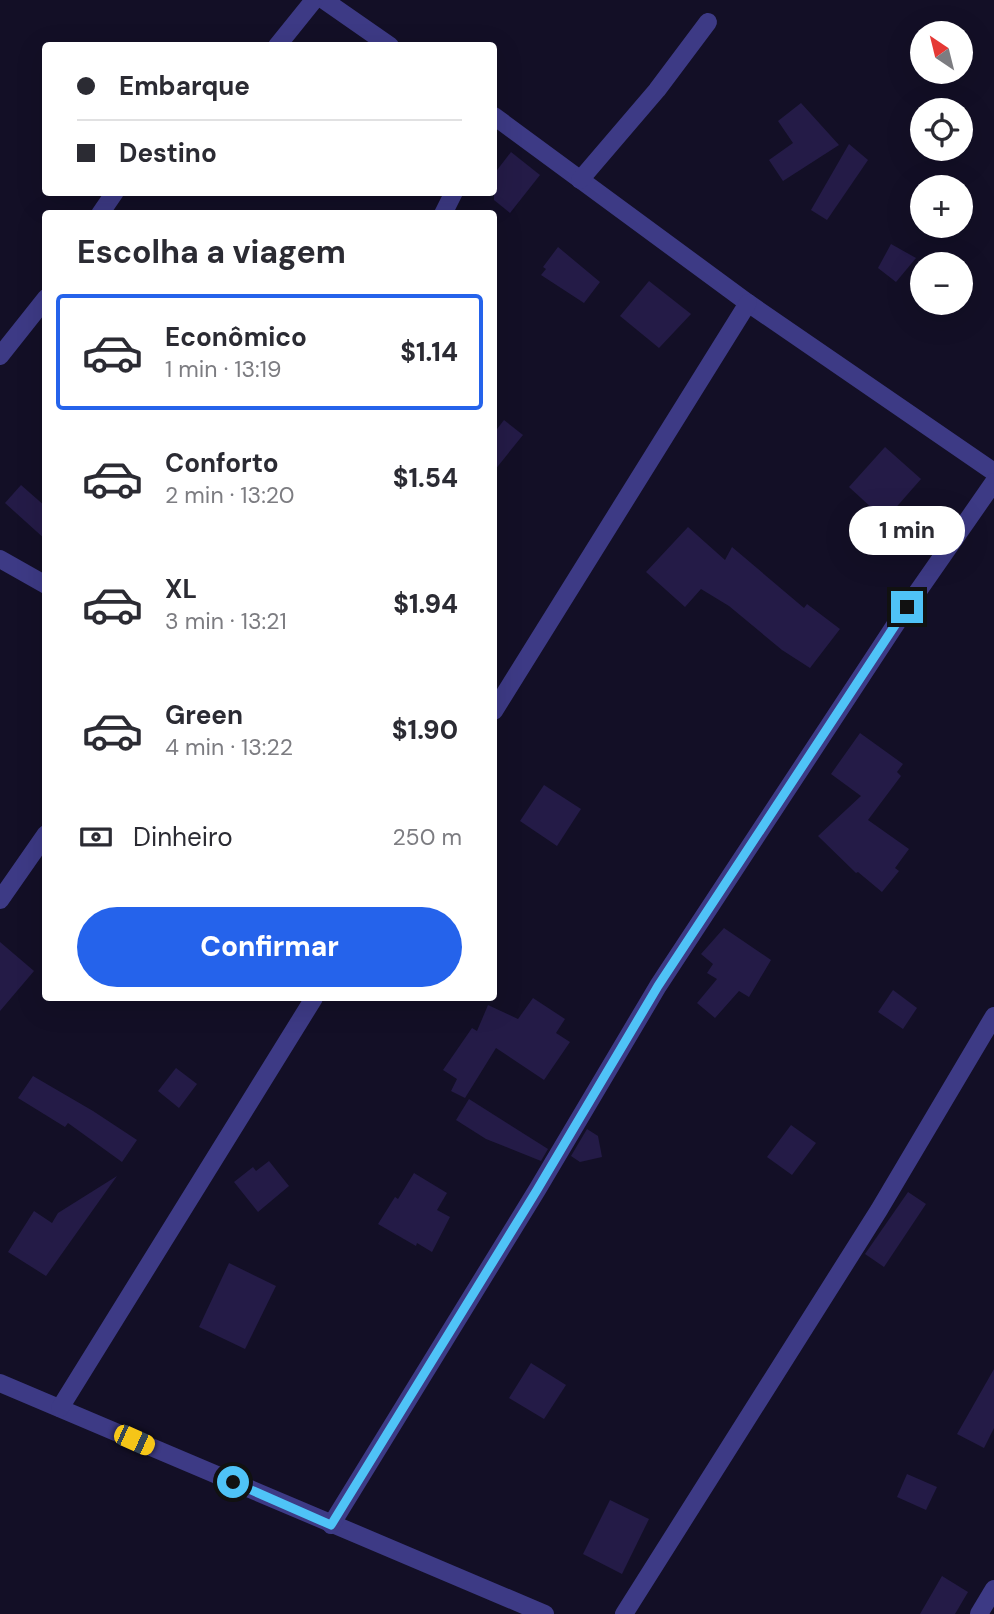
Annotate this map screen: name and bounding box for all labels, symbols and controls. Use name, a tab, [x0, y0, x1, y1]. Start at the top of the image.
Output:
north arrow	[910, 21, 973, 84]
map controls	[910, 21, 973, 315]
text: Embarque	[119, 69, 250, 103]
button: locate	[910, 98, 973, 161]
text: Destino	[119, 136, 217, 170]
button: +	[910, 175, 973, 238]
text: Escolha a viagem	[77, 231, 346, 273]
button: −	[910, 252, 973, 315]
text: Econômico	[165, 320, 307, 354]
icon: car	[81, 321, 144, 384]
text: $1.14	[400, 335, 458, 369]
text: 1 min · 13:19	[165, 354, 281, 384]
text: Conforto	[165, 446, 279, 480]
icon: car	[81, 447, 144, 510]
text: $1.54	[393, 461, 458, 495]
text: 2 min · 13:20	[165, 480, 295, 510]
callout: 1 min	[849, 505, 965, 554]
text: 1 min	[879, 515, 935, 545]
text: XL	[165, 572, 197, 606]
icon: car	[81, 573, 144, 636]
text: $1.94	[393, 587, 458, 621]
route end	[891, 591, 923, 623]
text: 3 min · 13:21	[165, 606, 287, 636]
text: Green	[165, 698, 243, 732]
icon: car	[81, 699, 144, 762]
text: $1.90	[392, 713, 458, 747]
text: 4 min · 13:22	[165, 732, 293, 762]
icon: cash	[77, 818, 115, 856]
text: Dinheiro	[133, 820, 233, 854]
text: 250 m	[392, 822, 462, 852]
button: Confirmar	[77, 907, 462, 987]
car	[111, 1422, 158, 1458]
route start	[217, 1466, 249, 1498]

